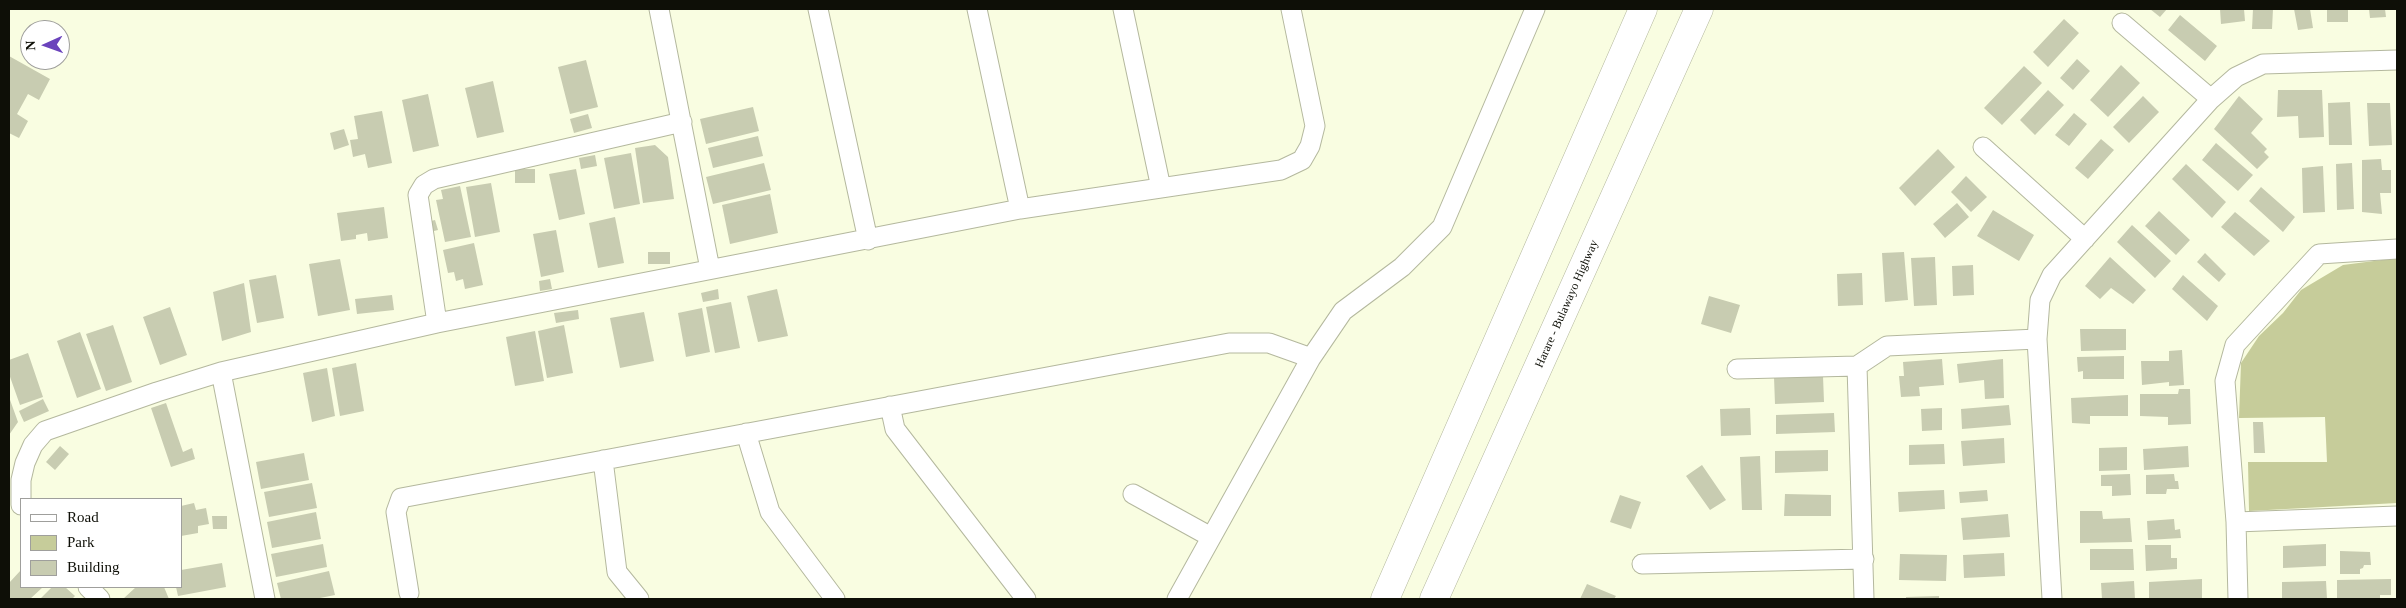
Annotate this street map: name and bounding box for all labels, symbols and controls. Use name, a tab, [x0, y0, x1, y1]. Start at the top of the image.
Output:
north arrow	[20, 20, 70, 70]
text: N	[23, 40, 38, 51]
street label: Harare - Bulawayo Highway	[1532, 238, 1602, 370]
legend	[20, 498, 182, 588]
text: Road	[67, 509, 99, 525]
text: Park	[67, 534, 95, 550]
text: Building	[67, 559, 120, 575]

